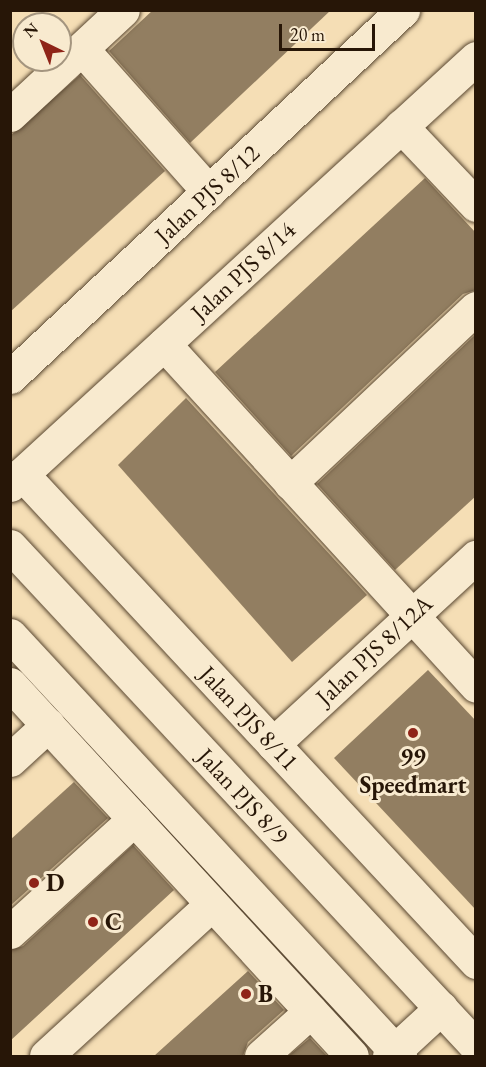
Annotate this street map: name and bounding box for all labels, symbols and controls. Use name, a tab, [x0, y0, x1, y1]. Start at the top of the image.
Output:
north arrow	[12, 12, 72, 72]
scale bar	[282, 12, 378, 50]
text: N	[19, 18, 43, 42]
text: 20 m	[290, 23, 325, 46]
street label: Jalan PJS 8/12	[149, 138, 265, 250]
street label: Jalan PJS 8/14	[185, 215, 301, 327]
street label: Jalan PJS 8/12A	[310, 589, 438, 711]
street label: Jalan PJS 8/11	[193, 660, 305, 776]
marker: 99 Speedmart	[406, 726, 420, 740]
street label: Jalan PJS 8/9	[191, 742, 295, 850]
place label: 99 Speedmart	[359, 743, 467, 799]
place label: D	[46, 869, 64, 897]
marker: D	[27, 876, 41, 890]
place label: C	[105, 908, 122, 936]
marker: C	[86, 915, 100, 929]
place label: B	[258, 980, 273, 1008]
marker: B	[239, 987, 253, 1001]

